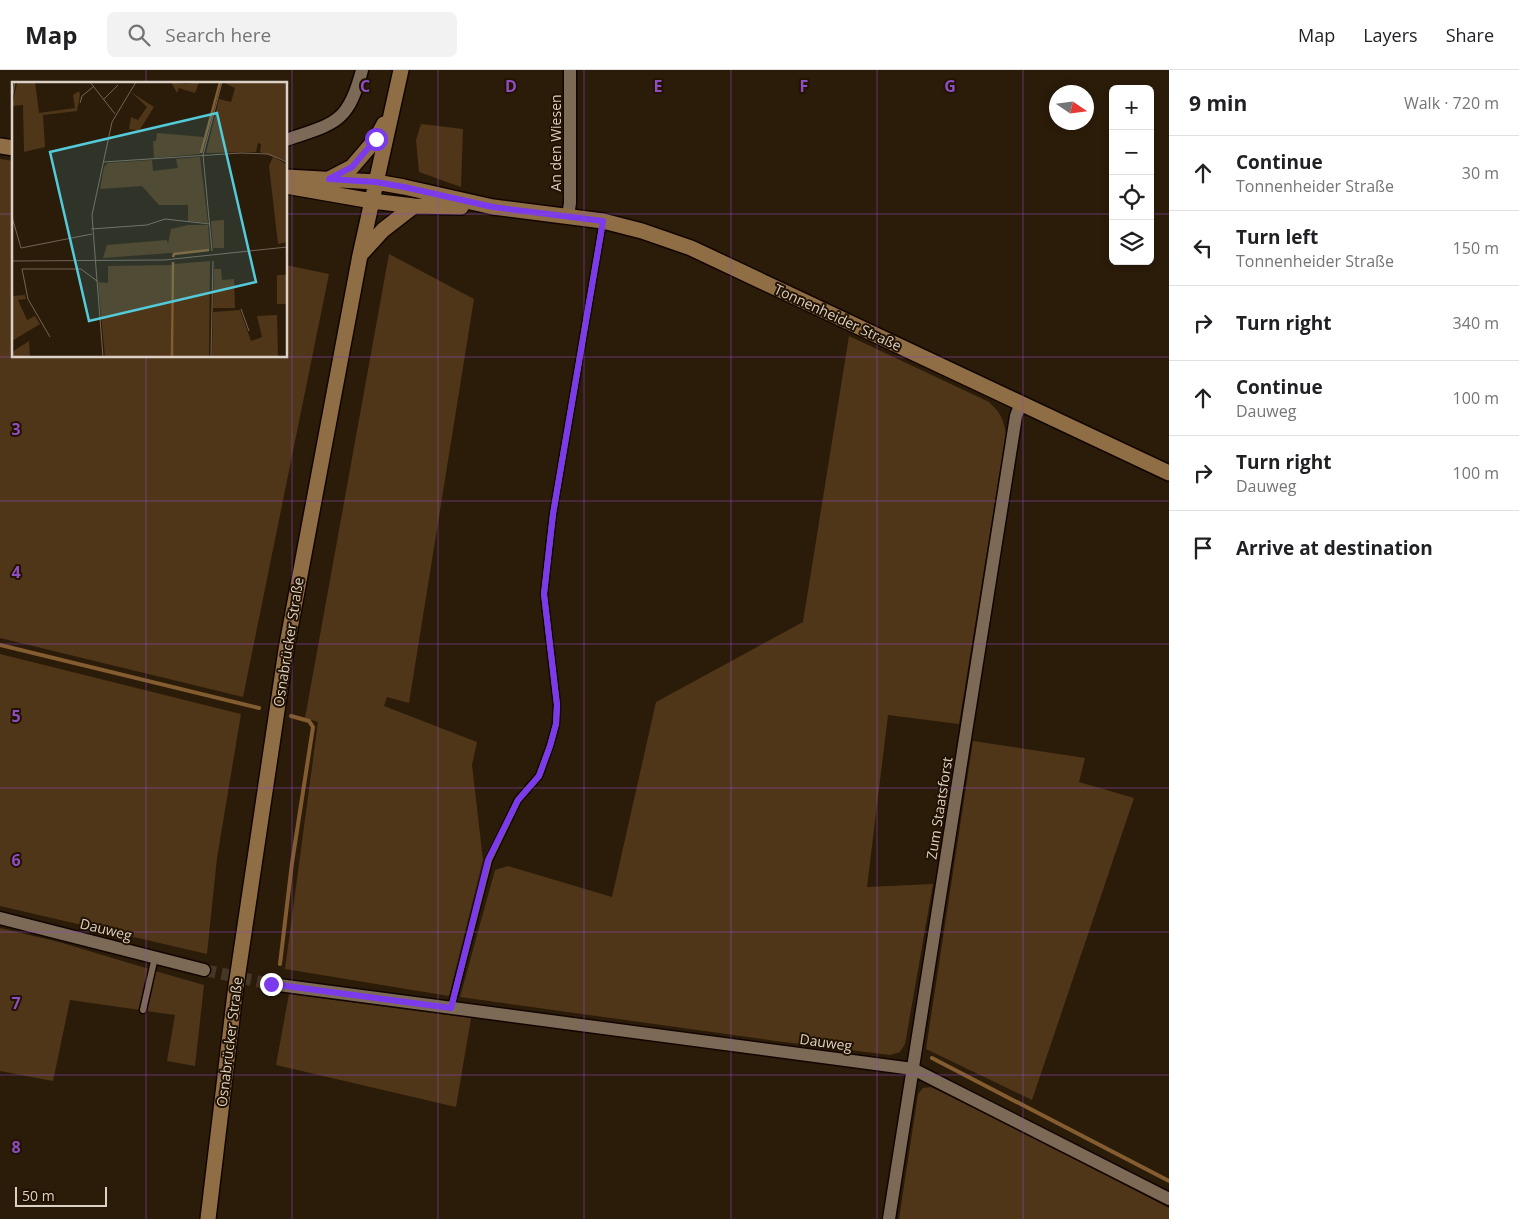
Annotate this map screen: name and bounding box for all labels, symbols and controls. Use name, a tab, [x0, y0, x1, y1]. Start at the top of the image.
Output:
search box	[107, 12, 457, 57]
text: Map	[25, 18, 77, 51]
icon: search	[125, 21, 153, 49]
text: Search here	[165, 22, 271, 48]
text: Map	[1298, 23, 1335, 47]
text: Layers	[1363, 23, 1418, 47]
text: Share	[1446, 23, 1494, 47]
text: C	[360, 75, 370, 97]
text: D	[505, 75, 517, 97]
text: E	[654, 75, 663, 97]
text: F	[800, 75, 808, 97]
text: G	[944, 75, 956, 97]
inset map	[12, 82, 288, 358]
north arrow	[1049, 85, 1094, 130]
map controls	[1109, 85, 1154, 265]
button: +	[1109, 85, 1154, 130]
text: 9 min	[1189, 89, 1247, 117]
text: Walk · 720 m	[1404, 92, 1499, 114]
street label: An den Wiesen	[546, 94, 565, 192]
route start	[365, 128, 388, 151]
button: −	[1109, 130, 1154, 175]
text: Continue	[1236, 149, 1323, 175]
icon: ahead	[1189, 159, 1217, 187]
text: 30 m	[1462, 162, 1499, 184]
button: locate	[1109, 175, 1154, 220]
text: Tonnenheider Straße	[1236, 175, 1394, 197]
button: layers	[1109, 220, 1154, 265]
text: Turn left	[1236, 224, 1318, 250]
icon: left	[1189, 234, 1217, 262]
text: 150 m	[1453, 237, 1499, 259]
text: Tonnenheider Straße	[1236, 250, 1394, 272]
street label: Tonnenheider Straße	[771, 279, 905, 355]
icon: right	[1189, 309, 1217, 337]
text: Turn right	[1236, 310, 1331, 336]
text: 340 m	[1453, 312, 1499, 334]
text: Continue	[1236, 374, 1323, 400]
icon: ahead	[1189, 384, 1217, 412]
text: 100 m	[1453, 387, 1499, 409]
text: Dauweg	[1236, 400, 1296, 422]
text: 3	[11, 418, 21, 440]
text: Turn right	[1236, 449, 1331, 475]
icon: right	[1189, 459, 1217, 487]
text: 100 m	[1453, 462, 1499, 484]
text: Dauweg	[1236, 475, 1296, 497]
icon: arrive	[1189, 534, 1217, 562]
text: Arrive at destination	[1236, 535, 1433, 561]
text: 4	[11, 561, 21, 583]
street label: Osnabrücker Straße	[268, 576, 308, 708]
text: 5	[11, 705, 21, 727]
street label: Zum Staatsforst	[922, 755, 956, 861]
text: 6	[11, 849, 21, 871]
street label: Dauweg	[78, 913, 134, 945]
route end	[260, 973, 283, 996]
street label: Osnabrücker Straße	[212, 976, 246, 1108]
text: 7	[11, 992, 21, 1014]
street label: Dauweg	[799, 1029, 854, 1055]
text: 8	[11, 1136, 21, 1158]
scale bar	[15, 1184, 108, 1207]
text: 50 m	[22, 1186, 55, 1205]

